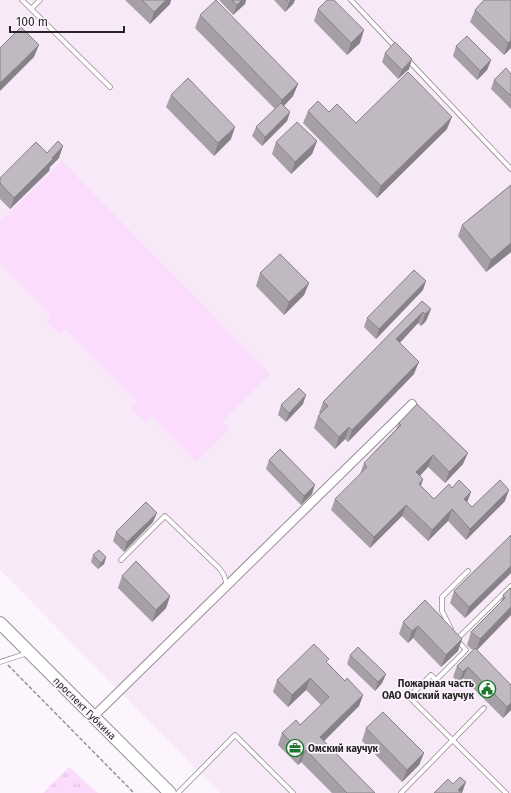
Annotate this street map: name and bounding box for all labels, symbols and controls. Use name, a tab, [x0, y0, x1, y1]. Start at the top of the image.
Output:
scale bar	[10, 8, 124, 34]
text: 100 m	[16, 15, 48, 29]
street label: проспект Губкина	[50, 675, 118, 743]
place label: Пожарная часть ОАО Омский каучук	[382, 678, 475, 702]
public building icon: Пожарная часть ОАО Омский каучук	[477, 679, 497, 699]
office icon: Омский каучук	[285, 738, 305, 758]
place label: Омский каучук	[308, 743, 379, 755]

